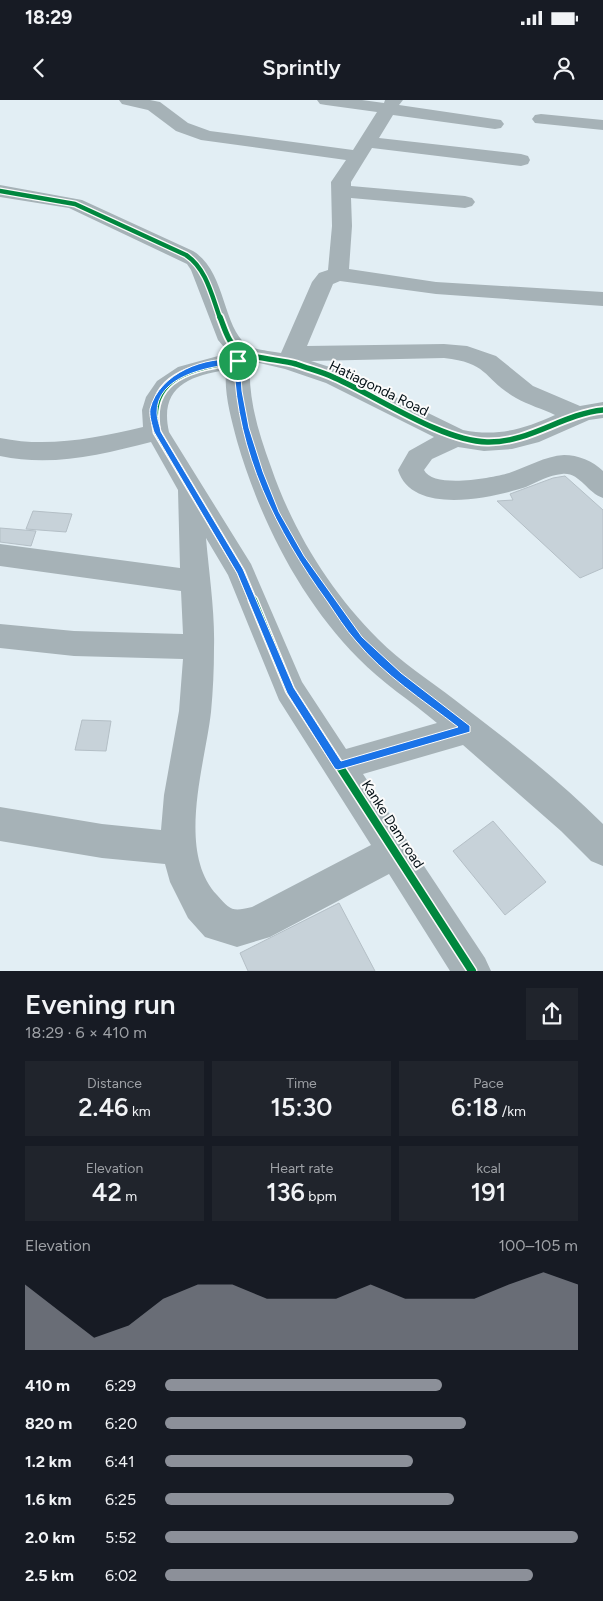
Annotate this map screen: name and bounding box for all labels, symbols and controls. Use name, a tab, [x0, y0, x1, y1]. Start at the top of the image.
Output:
text: 18:29	[25, 6, 72, 29]
icon: back	[25, 54, 53, 82]
text: Sprintly	[262, 54, 341, 81]
icon: person	[550, 54, 578, 82]
pin	[217, 340, 259, 382]
icon: arrive	[224, 347, 252, 375]
street label: Hatiagonda Road	[326, 357, 431, 420]
street label: Kanke Dam road	[358, 777, 427, 871]
text: Evening run	[25, 987, 176, 1021]
button: share	[526, 988, 578, 1040]
text: 18:29 · 6 × 410 m	[25, 1023, 147, 1042]
text: Distance	[87, 1075, 142, 1092]
text: Time	[286, 1075, 317, 1092]
text: Pace	[473, 1075, 504, 1092]
text: 2.46	[78, 1092, 128, 1122]
text: 15:30	[271, 1092, 332, 1122]
text: 6:18	[451, 1092, 498, 1122]
text: km	[128, 1103, 151, 1120]
text: /km	[498, 1103, 526, 1120]
text: Elevation	[86, 1160, 143, 1177]
text: Heart rate	[270, 1160, 333, 1177]
text: kcal	[476, 1160, 501, 1177]
text: 42	[92, 1177, 122, 1207]
text: 136	[266, 1177, 305, 1207]
text: 191	[471, 1177, 506, 1207]
text: m	[122, 1188, 137, 1205]
text: bpm	[305, 1188, 337, 1205]
text: Elevation	[25, 1236, 91, 1255]
text: 100–105 m	[498, 1236, 578, 1255]
text: 410 m	[25, 1376, 70, 1395]
text: 6:29	[105, 1376, 136, 1395]
text: 820 m	[25, 1414, 72, 1433]
text: 6:20	[105, 1414, 137, 1433]
text: 1.2 km	[25, 1452, 71, 1471]
text: 6:41	[105, 1452, 135, 1471]
text: 1.6 km	[25, 1490, 71, 1509]
text: 6:25	[105, 1490, 136, 1509]
text: 2.0 km	[25, 1528, 75, 1547]
text: 5:52	[105, 1528, 136, 1547]
text: 2.5 km	[25, 1566, 74, 1585]
text: 6:02	[105, 1566, 137, 1585]

